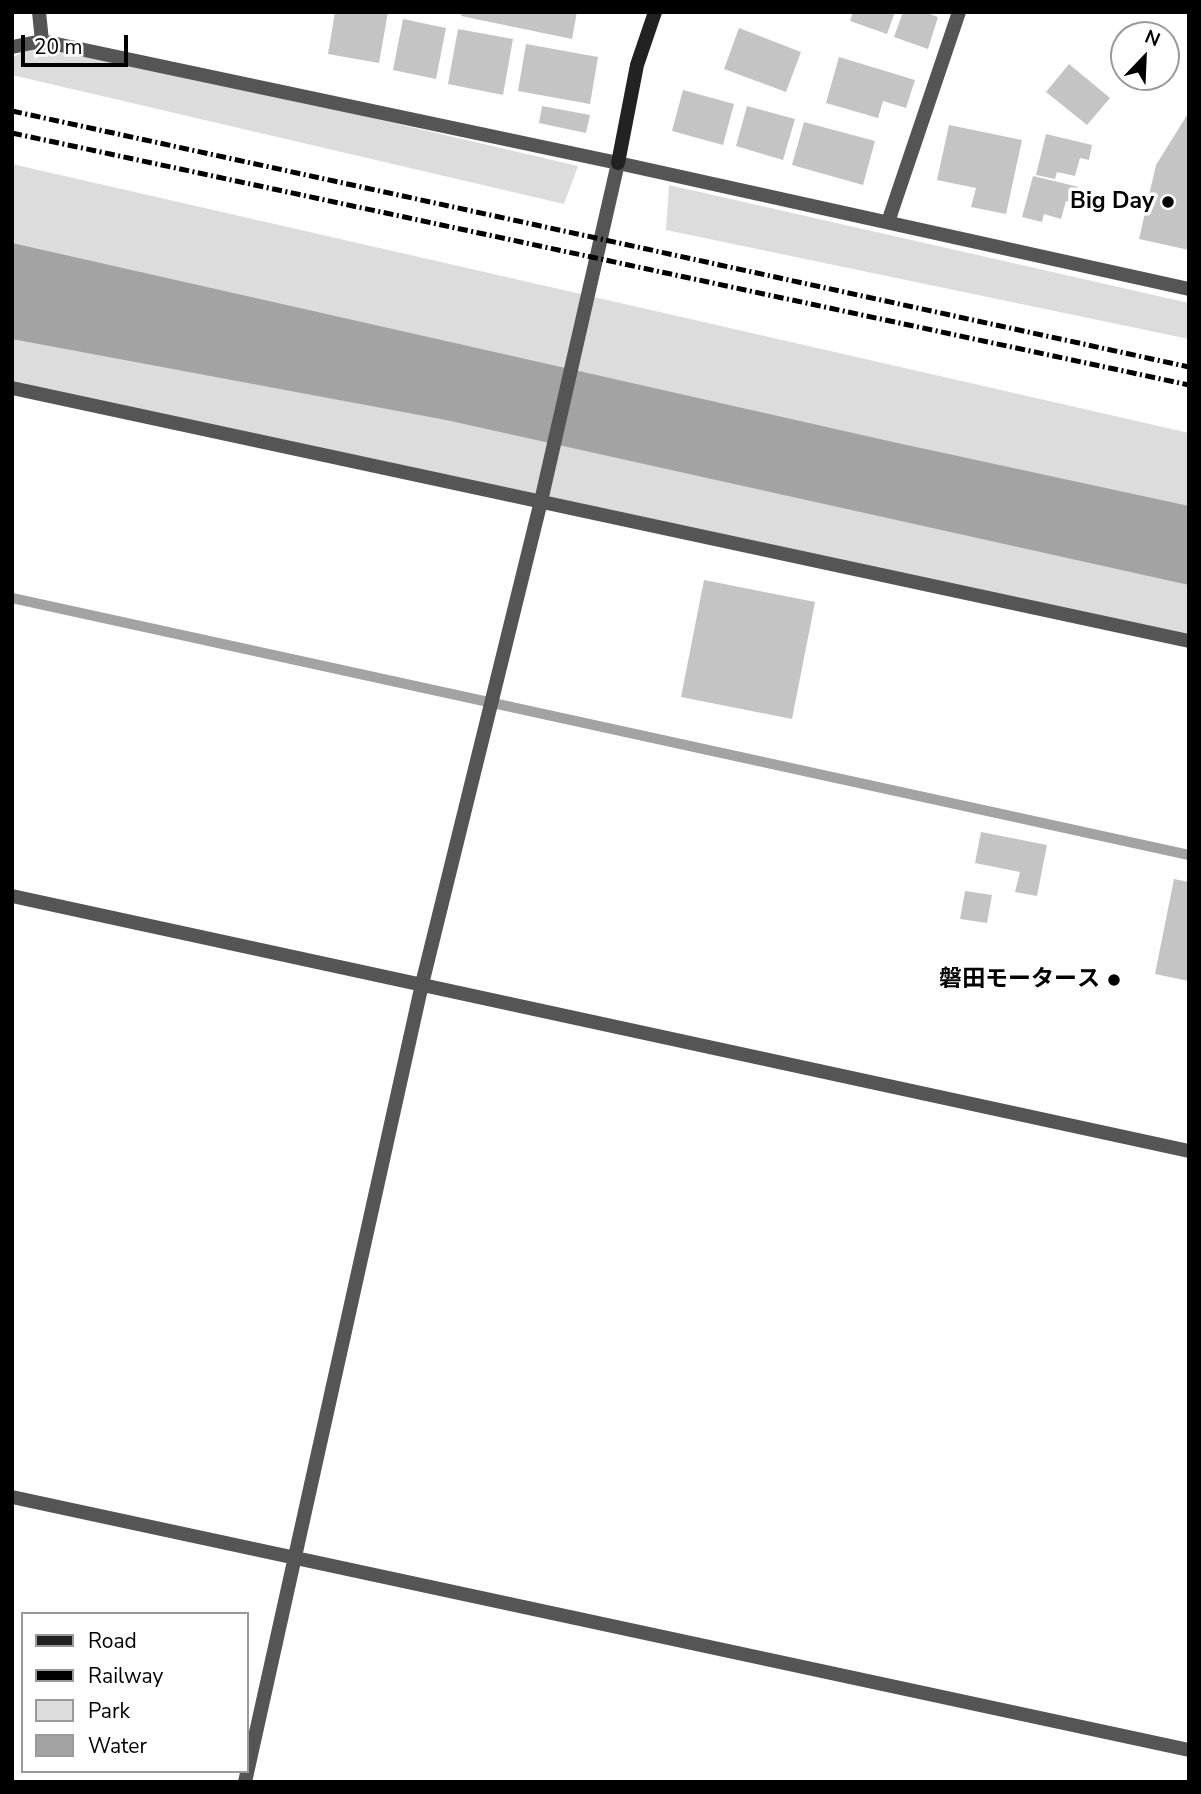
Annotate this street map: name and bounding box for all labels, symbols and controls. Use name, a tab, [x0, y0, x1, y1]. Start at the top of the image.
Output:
scale bar	[24, 21, 131, 65]
north arrow	[1110, 21, 1180, 91]
text: N	[1141, 24, 1164, 53]
text: 20 m	[34, 33, 83, 61]
place label: Big Day	[1070, 188, 1154, 216]
marker: Big Day	[1160, 194, 1176, 210]
place label: 磐田モータース	[939, 966, 1100, 994]
marker: 磐田モータース	[1106, 972, 1122, 988]
legend	[21, 1612, 248, 1773]
text: Road	[88, 1627, 137, 1655]
text: Railway	[88, 1662, 163, 1690]
text: Park	[88, 1697, 130, 1725]
text: Water	[88, 1732, 147, 1760]

